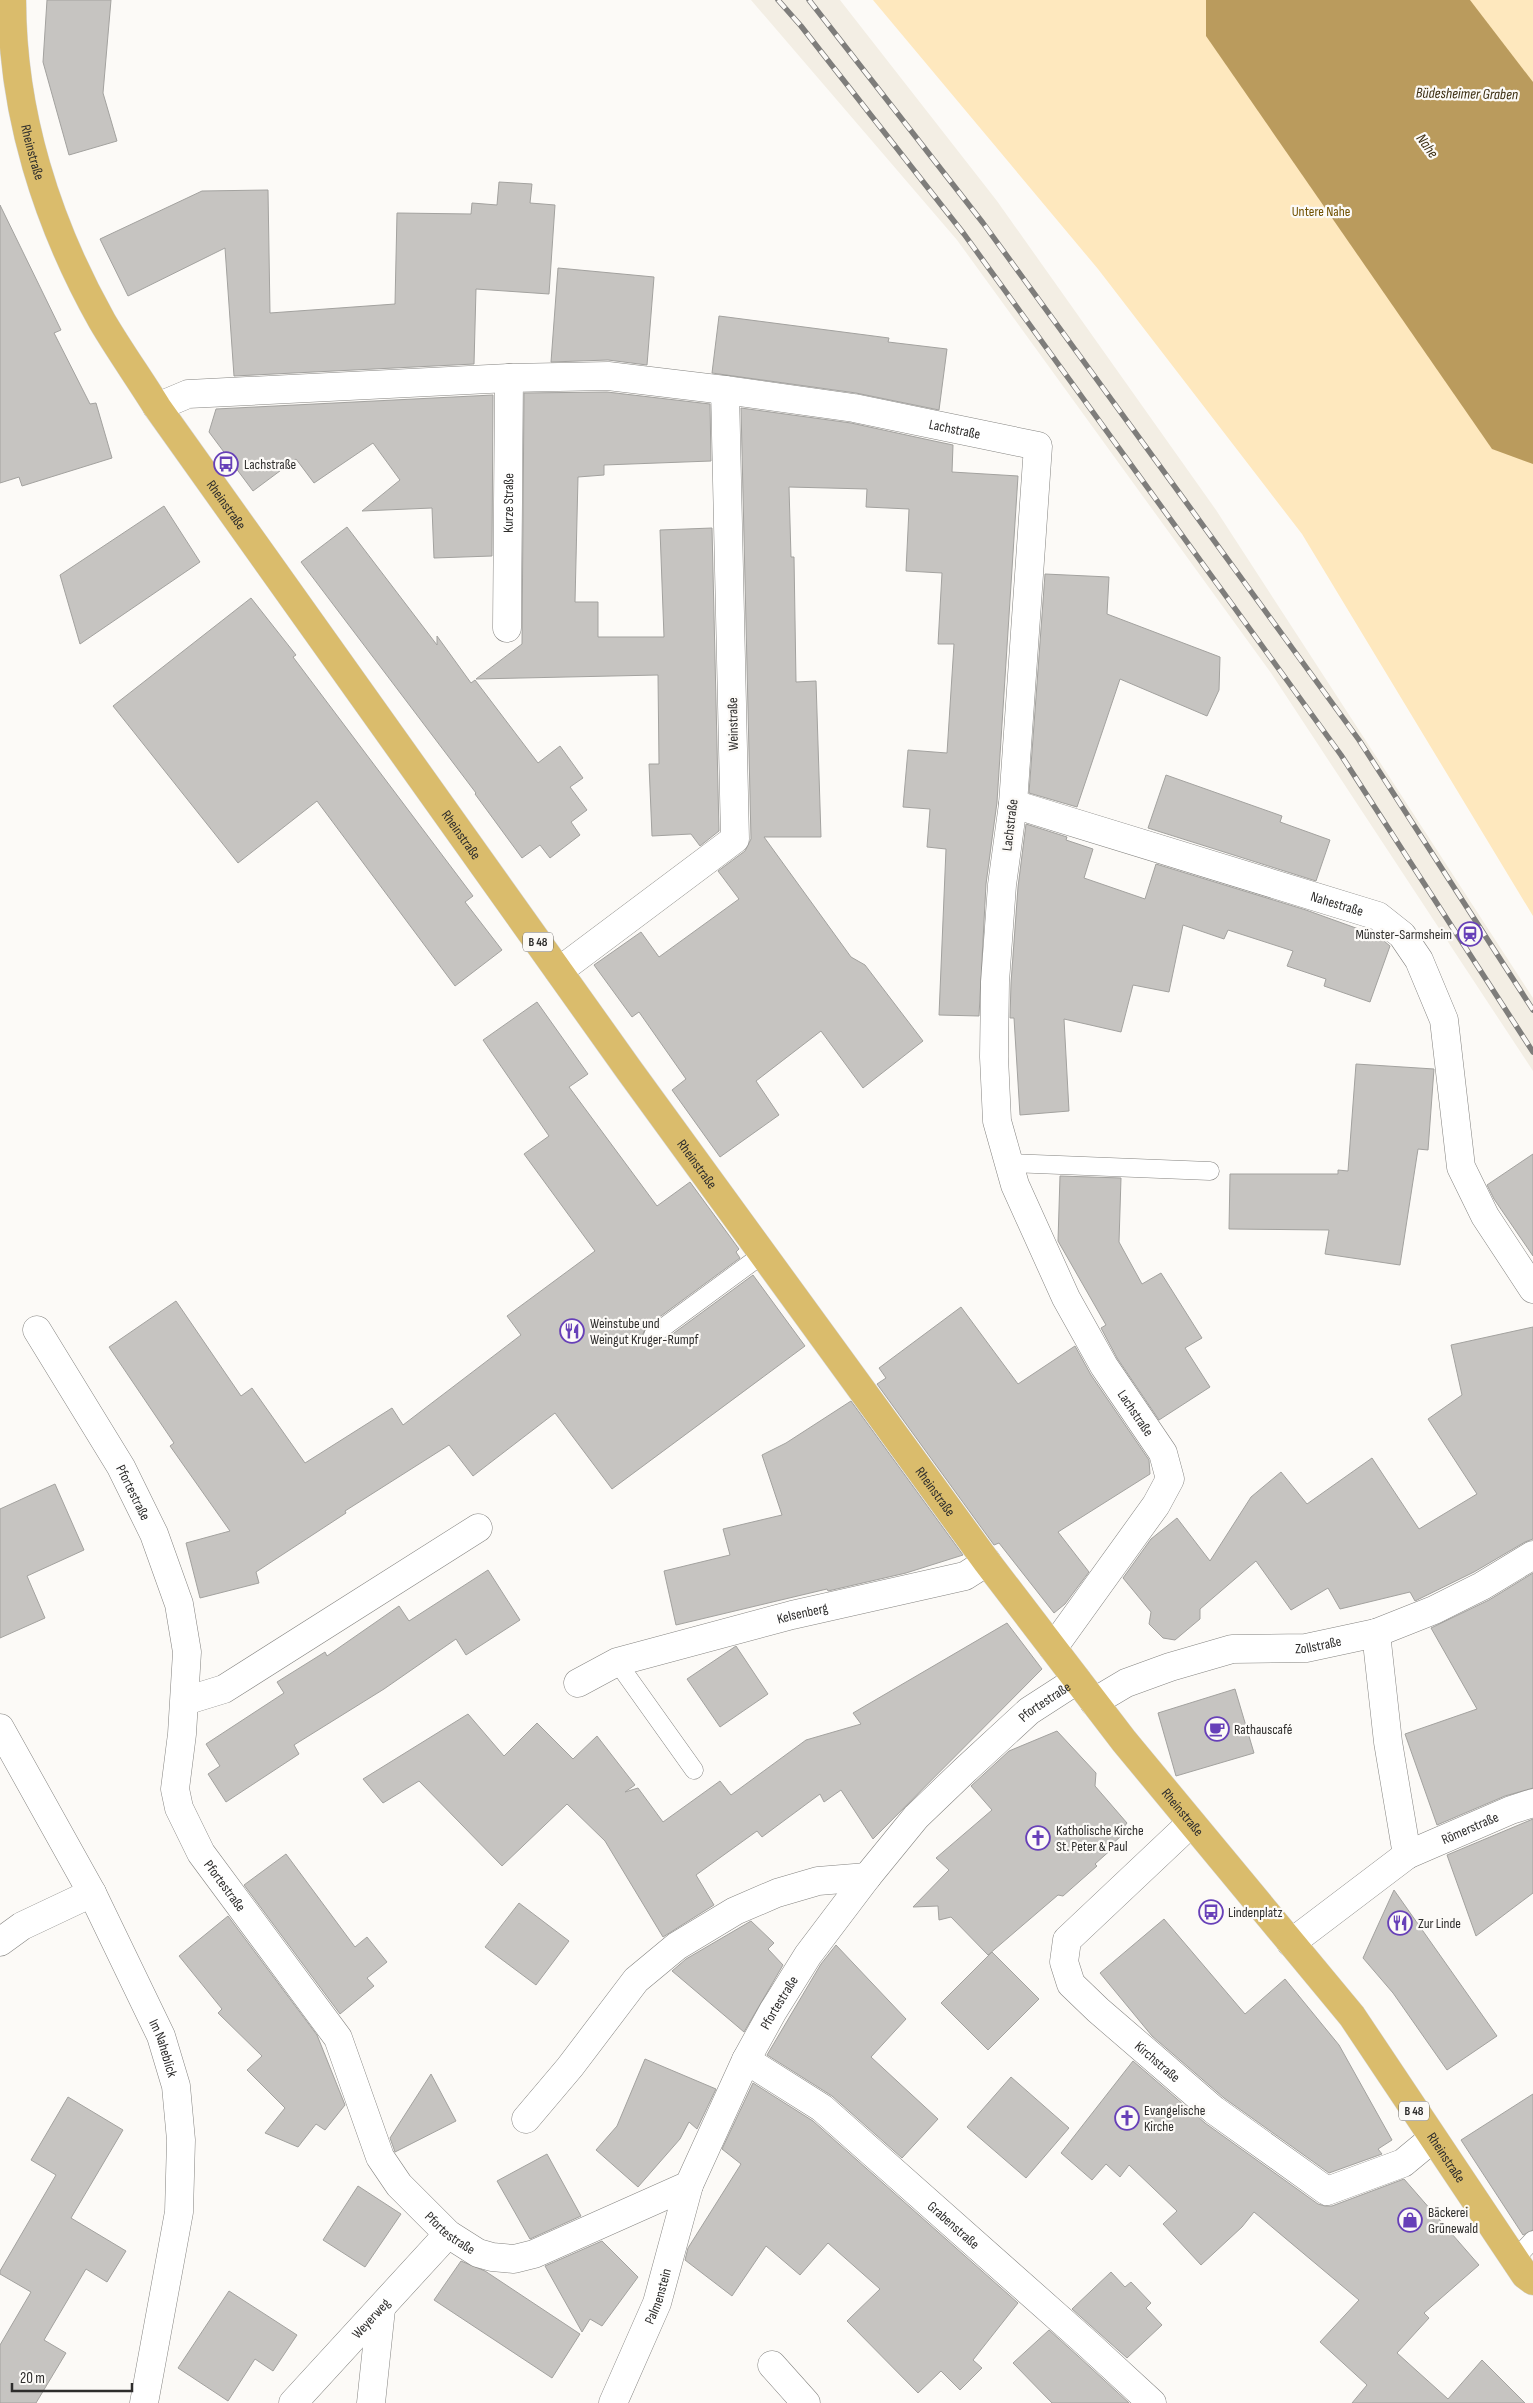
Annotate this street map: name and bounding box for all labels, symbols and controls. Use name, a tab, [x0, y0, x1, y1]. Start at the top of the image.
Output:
water label: Büdesheimer Graben	[1416, 84, 1518, 104]
street label: Rheinstraße	[18, 123, 49, 182]
water label: Nahe	[1412, 130, 1442, 162]
park label: Untere Nahe	[1292, 203, 1350, 220]
street label: Lachstraße	[927, 415, 982, 442]
bus stop icon: Lachstraße	[213, 451, 239, 477]
place label: Lachstraße	[244, 456, 296, 473]
street label: Kurze Straße	[499, 473, 517, 533]
street label: Rheinstraße	[203, 477, 250, 533]
street label: Weinstraße	[724, 697, 742, 751]
street label: Lachstraße	[998, 798, 1022, 852]
street label: Rheinstraße	[438, 807, 485, 863]
street label: Nahestraße	[1309, 887, 1365, 920]
station icon: Münster-Sarmsheim	[1457, 921, 1483, 947]
place label: Münster-Sarmsheim	[1355, 926, 1452, 943]
road number: B 48	[523, 932, 553, 952]
street label: Rheinstraße	[674, 1136, 721, 1192]
place label: Weinstube und Weingut Kruger-Rumpf	[590, 1315, 699, 1348]
restaurant icon: Weinstube und Weingut Kruger-Rumpf	[559, 1318, 585, 1344]
street label: Lachstraße	[1114, 1387, 1158, 1439]
street label: Pfortestraße	[113, 1462, 154, 1523]
street label: Rheinstraße	[912, 1463, 959, 1519]
street label: Kelsenberg	[775, 1599, 830, 1627]
street label: Zollstraße	[1295, 1632, 1343, 1657]
street label: Pfortestraße	[1015, 1678, 1074, 1725]
cafe icon: Rathauscafé	[1204, 1716, 1230, 1742]
place label: Rathauscafé	[1234, 1721, 1292, 1738]
street label: Rheinstraße	[1158, 1785, 1207, 1839]
street label: Römerstraße	[1439, 1808, 1501, 1848]
place label: Katholische Kirche St. Peter & Paul	[1056, 1822, 1144, 1855]
church icon: Katholische Kirche St. Peter & Paul	[1025, 1825, 1051, 1851]
street label: Pfortestraße	[201, 1857, 250, 1915]
bus stop icon: Lindenplatz	[1198, 1899, 1224, 1925]
place label: Lindenplatz	[1228, 1904, 1282, 1921]
restaurant icon: Zur Linde	[1387, 1910, 1413, 1936]
place label: Zur Linde	[1418, 1915, 1461, 1932]
street label: Pfortestraße	[756, 1973, 801, 2032]
street label: Im Naheblick	[146, 2016, 182, 2080]
street label: Kirchstraße	[1131, 2037, 1184, 2086]
place label: Evangelische Kirche	[1144, 2102, 1205, 2135]
road number: B 48	[1399, 2102, 1429, 2120]
church icon: Evangelische Kirche	[1114, 2105, 1140, 2131]
street label: Rheinstraße	[1424, 2129, 1469, 2186]
street label: Grabenstraße	[924, 2197, 983, 2252]
place label: Bäckerei Grünewald	[1428, 2204, 1478, 2237]
shop icon: Bäckerei Grünewald	[1397, 2207, 1423, 2233]
street label: Pfortestraße	[422, 2208, 479, 2258]
street label: Palmenstein	[640, 2266, 675, 2327]
street label: Weyerweg	[348, 2294, 394, 2342]
scale bar	[12, 2360, 132, 2392]
text: 20 m	[20, 2369, 45, 2388]

